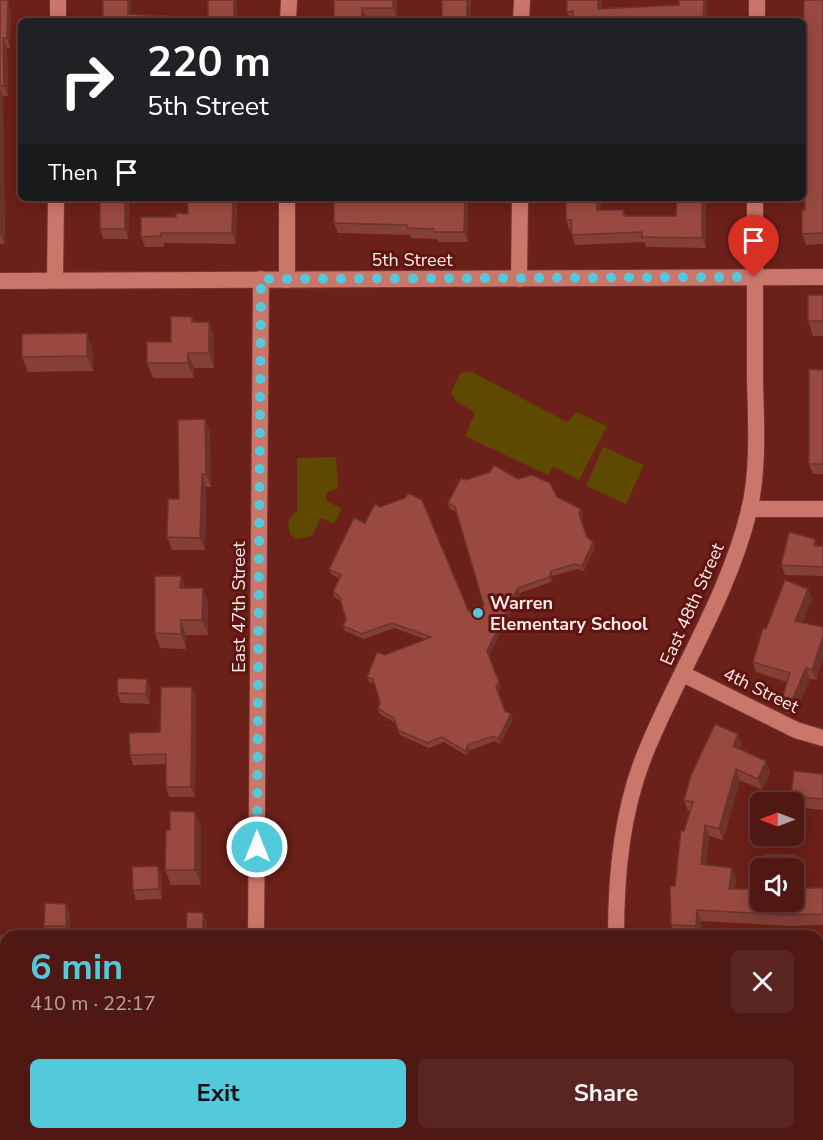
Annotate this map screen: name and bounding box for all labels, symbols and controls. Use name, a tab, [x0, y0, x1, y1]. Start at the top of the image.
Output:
text: 220 m	[147, 34, 271, 91]
icon: right	[48, 42, 126, 120]
text: 5th Street	[147, 88, 269, 125]
icon: arrive	[110, 156, 143, 189]
text: Then	[48, 158, 98, 188]
pin	[728, 215, 779, 277]
icon: arrive	[737, 224, 770, 257]
street label: 5th Street	[371, 248, 453, 272]
street label: East 48th Street	[654, 539, 730, 669]
street label: East 47th Street	[227, 541, 251, 673]
place label: Warren Elementary School	[490, 591, 648, 636]
marker: Warren Elementary School	[471, 606, 485, 620]
street label: 4th Street	[719, 661, 803, 719]
north arrow	[750, 792, 804, 846]
map controls	[750, 792, 804, 912]
position arrow	[225, 815, 289, 879]
button: sound	[750, 858, 804, 912]
text: 6 min	[30, 943, 123, 992]
button: close	[731, 950, 794, 1013]
text: 410 m · 22:17	[30, 990, 156, 1017]
button: Exit	[30, 1059, 406, 1128]
button: Share	[418, 1059, 794, 1128]

